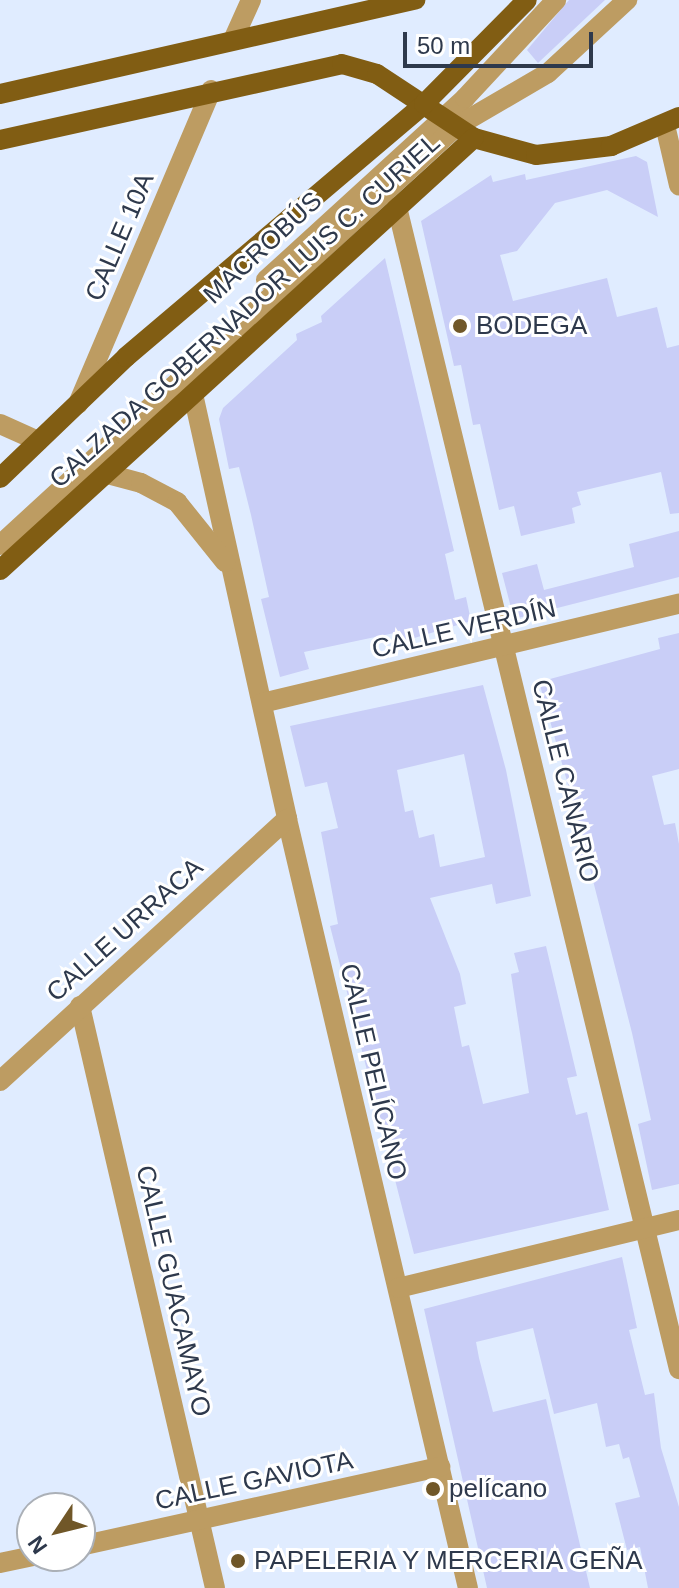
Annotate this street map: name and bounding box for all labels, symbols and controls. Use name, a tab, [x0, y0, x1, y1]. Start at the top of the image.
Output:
scale bar	[407, 16, 597, 66]
text: 50 m	[417, 32, 470, 59]
street label: CALZADA GOBERNADOR LUIS C. CURIEL	[43, 127, 447, 495]
street label: CALLE 10A	[79, 168, 161, 306]
street label: MACROBÚS	[197, 185, 329, 311]
place label: BODEGA	[476, 310, 587, 342]
marker: BODEGA	[451, 317, 469, 335]
street label: CALLE VERDÍN	[369, 593, 559, 665]
street label: CALLE CANARIO	[525, 676, 605, 886]
street label: CALLE URRACA	[40, 852, 210, 1008]
street label: CALLE PELÍCANO	[333, 961, 413, 1183]
street label: CALLE GUACAMAYO	[129, 1162, 217, 1420]
street label: CALLE GAVIOTA	[152, 1445, 356, 1517]
place label: pelícano	[449, 1473, 547, 1505]
marker: pelícano	[424, 1480, 442, 1498]
north arrow	[16, 1492, 96, 1572]
text: N	[23, 1531, 52, 1559]
place label: PAPELERIA Y MERCERIA GEÑA	[254, 1545, 647, 1577]
marker: PAPELERIA Y MERCERIA GEÑA	[229, 1552, 247, 1570]

